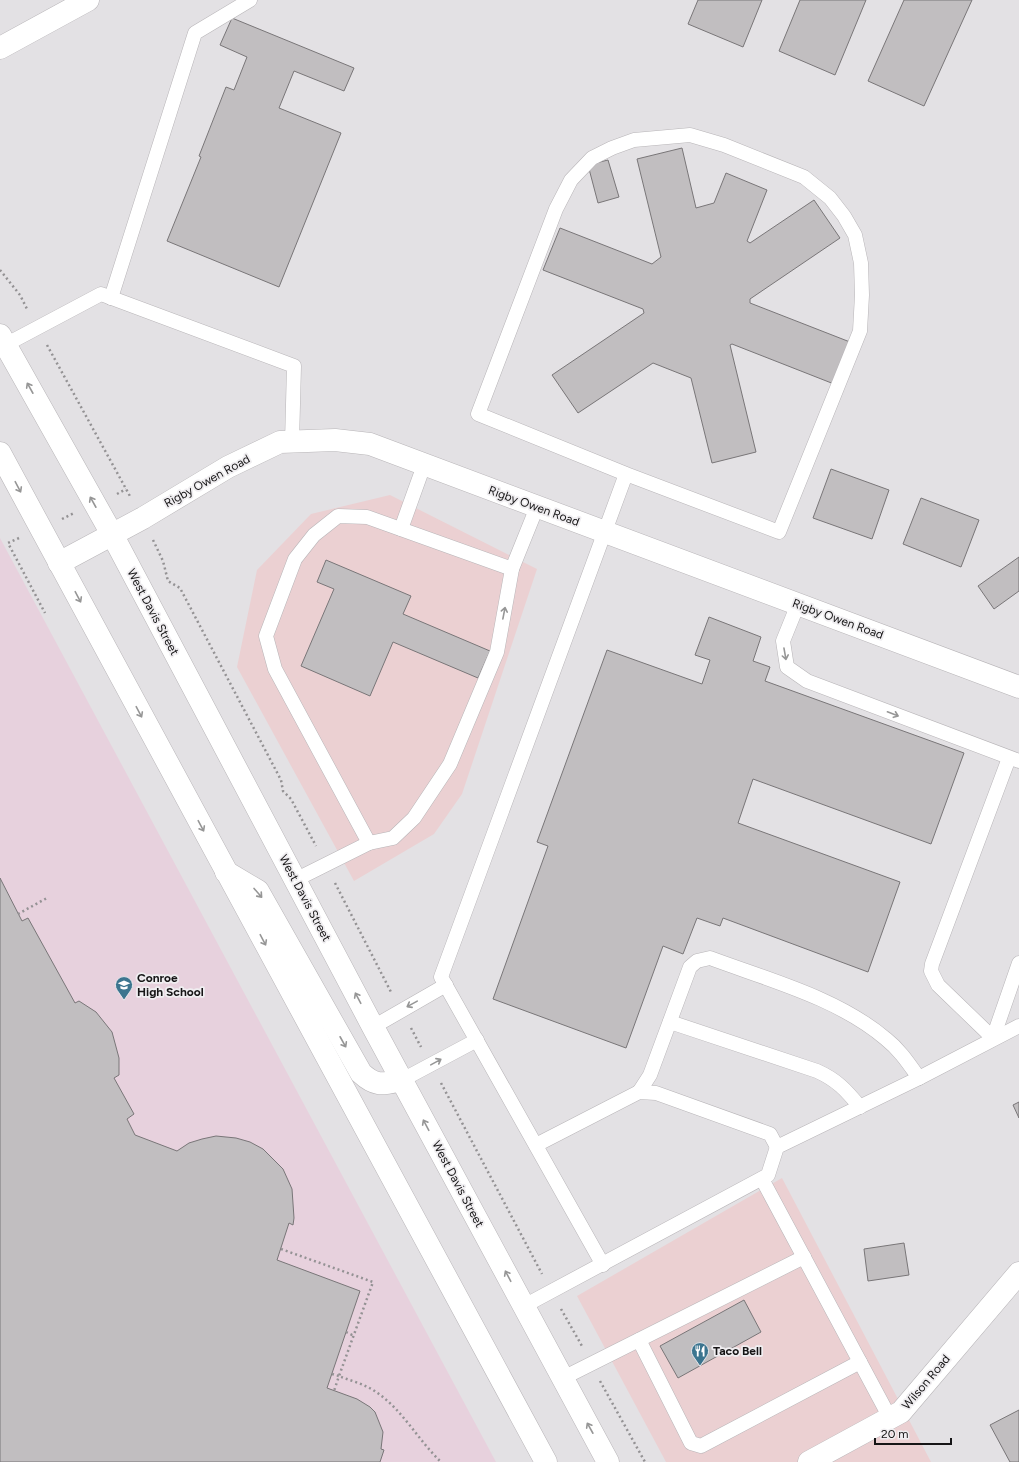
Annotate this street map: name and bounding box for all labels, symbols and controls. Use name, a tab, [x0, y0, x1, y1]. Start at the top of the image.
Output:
one-way arrow	[25, 382, 33, 394]
street label: Rigby Owen Road	[162, 452, 252, 510]
one-way arrow	[15, 481, 23, 493]
street label: Rigby Owen Road	[487, 483, 581, 529]
one-way arrow	[89, 496, 97, 508]
street label: West Davis Street	[124, 566, 182, 658]
one-way arrow	[74, 591, 82, 603]
street label: Rigby Owen Road	[791, 596, 885, 642]
one-way arrow	[500, 607, 508, 620]
one-way arrow	[781, 647, 789, 660]
one-way arrow	[136, 706, 144, 718]
one-way arrow	[887, 710, 899, 718]
one-way arrow	[198, 820, 205, 832]
street label: West Davis Street	[276, 852, 334, 944]
one-way arrow	[253, 888, 262, 898]
one-way arrow	[260, 934, 268, 946]
place label: Conroe High School	[137, 971, 204, 999]
school or university icon: Conroe High School	[114, 975, 134, 1000]
one-way arrow	[354, 992, 361, 1004]
one-way arrow	[406, 1001, 418, 1009]
one-way arrow	[340, 1036, 348, 1048]
one-way arrow	[430, 1058, 442, 1065]
one-way arrow	[422, 1119, 429, 1131]
street label: West Davis Street	[429, 1138, 487, 1230]
one-way arrow	[503, 1271, 511, 1283]
restaurant icon: Taco Bell	[690, 1341, 710, 1366]
place label: Taco Bell	[713, 1344, 762, 1358]
street label: Wilson Road	[899, 1352, 953, 1412]
scale bar	[875, 1420, 951, 1446]
one-way arrow	[585, 1422, 593, 1434]
text: 20 m	[881, 1427, 909, 1441]

